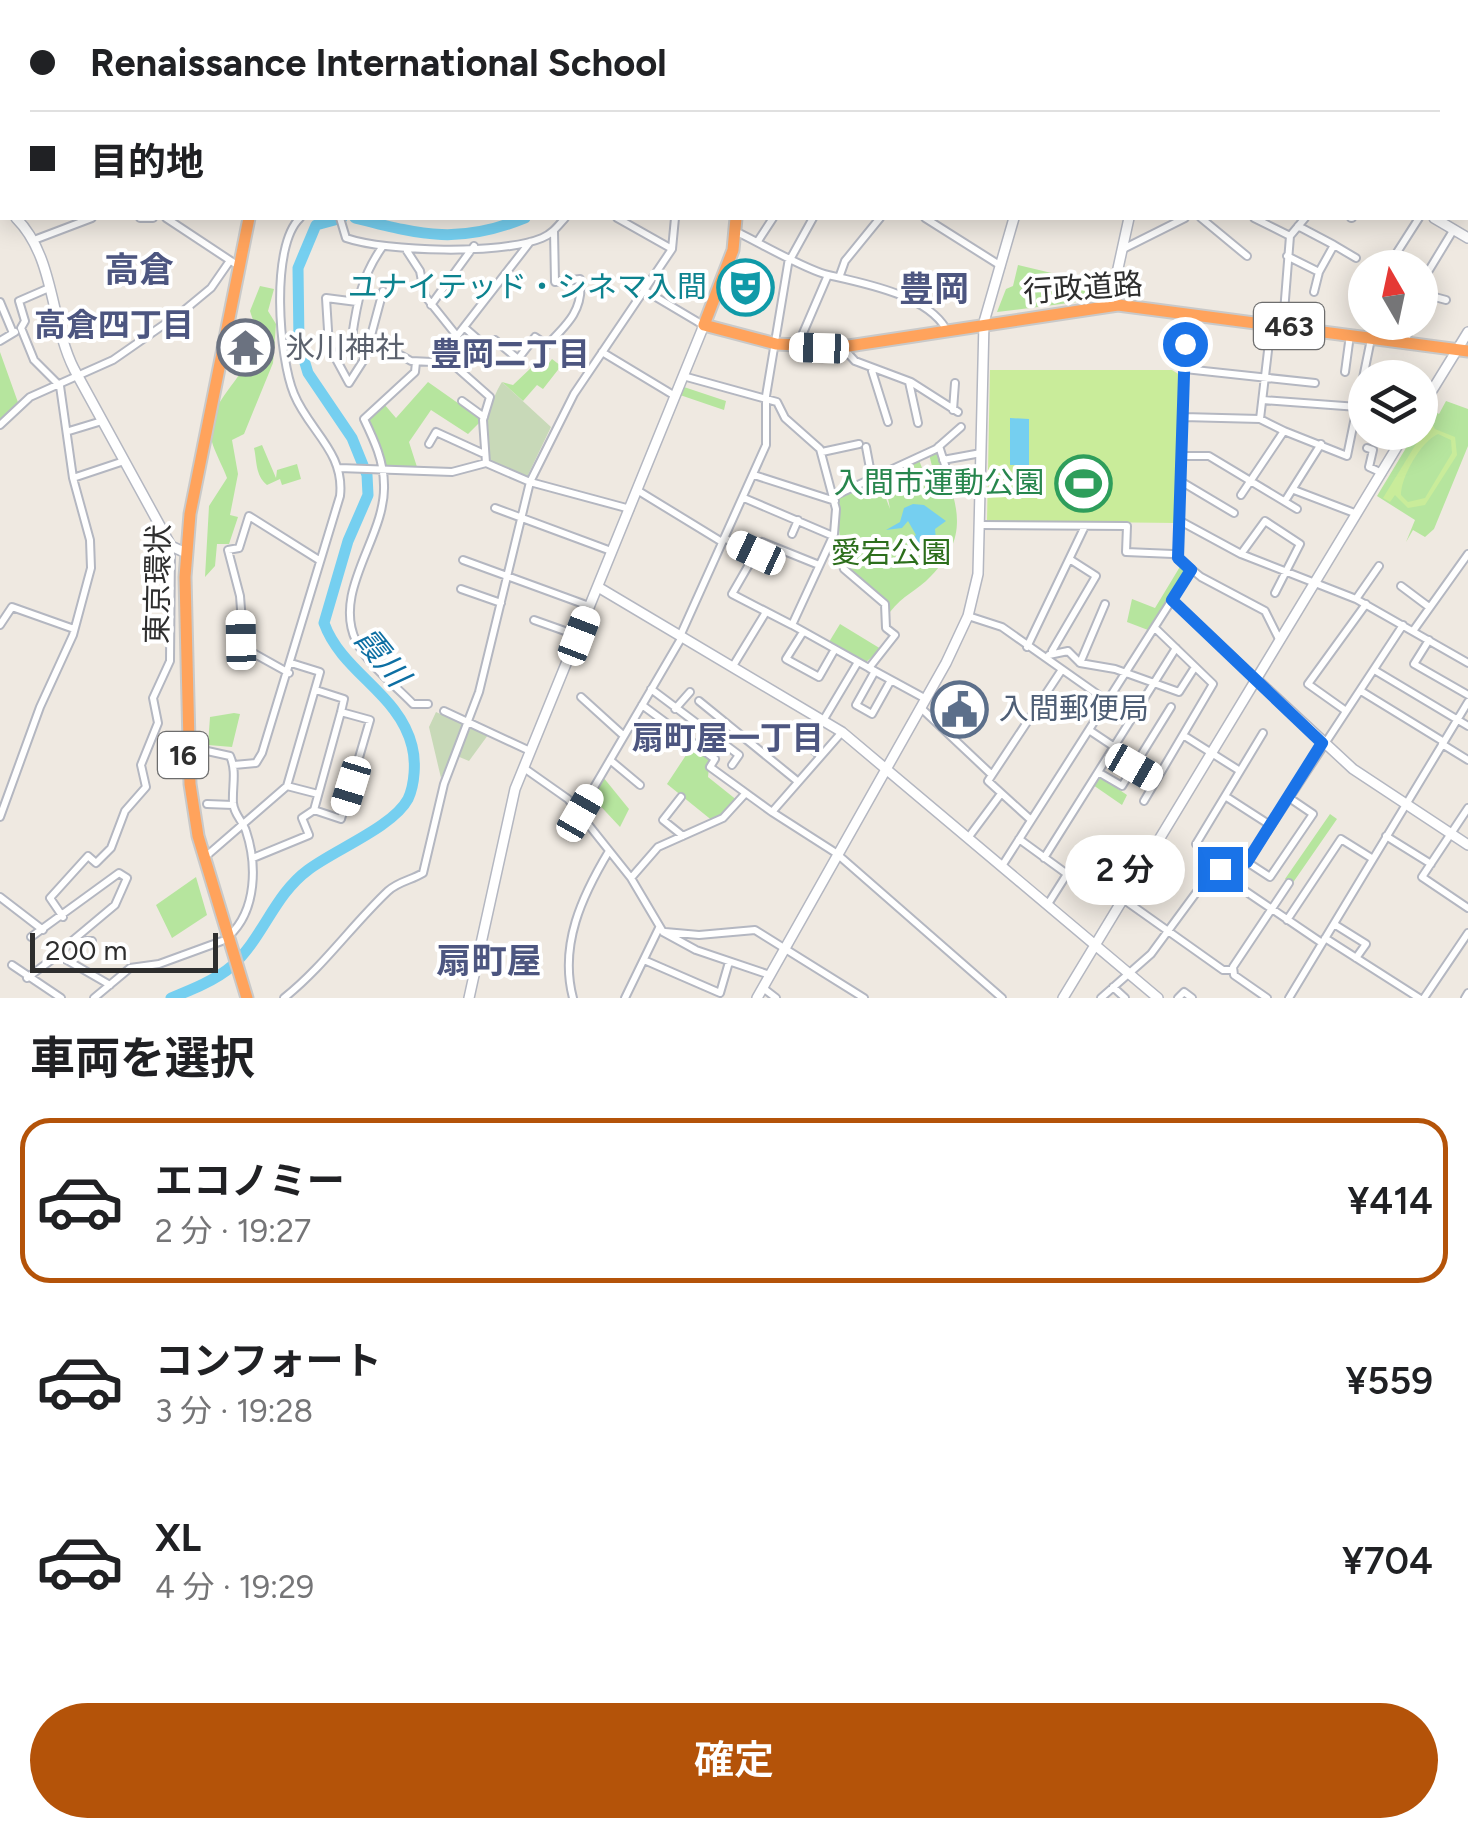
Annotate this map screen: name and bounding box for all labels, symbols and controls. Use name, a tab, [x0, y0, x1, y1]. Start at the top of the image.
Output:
text: Renaissance International School	[90, 40, 667, 86]
text: 目的地	[90, 139, 204, 185]
district label: 高倉	[104, 249, 174, 291]
north arrow	[1348, 250, 1438, 340]
map controls	[1348, 250, 1438, 450]
theatre icon: ユナイテッド・シネマ入間	[716, 257, 776, 317]
street label: 行政道路	[1022, 265, 1144, 310]
place label: ユナイテッド・シネマ入間	[348, 268, 707, 305]
district label: 豊岡	[899, 268, 969, 310]
road number: 463	[1254, 303, 1324, 349]
district label: 高倉四丁目	[34, 306, 194, 344]
temple icon: 氷川神社	[216, 318, 276, 378]
route start	[1163, 322, 1208, 367]
place label: 氷川神社	[285, 329, 405, 366]
car	[788, 332, 850, 364]
district label: 豊岡二丁目	[430, 335, 590, 373]
button: layers	[1348, 360, 1438, 450]
sports icon: 入間市運動公園	[1053, 453, 1113, 513]
place label: 入間市運動公園	[834, 464, 1044, 501]
street label: 東京環状	[138, 524, 177, 644]
car	[722, 527, 790, 579]
park label: 愛宕公園	[831, 534, 951, 571]
car	[554, 603, 604, 669]
car	[225, 610, 257, 670]
water label: 霞川	[347, 620, 419, 696]
public building icon: 入間郵便局	[930, 679, 990, 739]
place label: 入間郵便局	[999, 690, 1149, 727]
district label: 扇町屋一丁目	[632, 719, 824, 757]
road number: 16	[158, 732, 208, 778]
car	[1101, 739, 1167, 795]
car	[328, 753, 374, 819]
car	[552, 780, 608, 846]
callout: 2 分	[1065, 834, 1185, 904]
route end	[1198, 847, 1243, 892]
text: 2 分	[1096, 851, 1154, 889]
scale bar	[30, 928, 218, 973]
text: 200 m	[45, 933, 127, 967]
district label: 扇町屋	[436, 940, 542, 982]
text: 車両を選択	[30, 1031, 255, 1085]
icon: car	[35, 1156, 125, 1246]
text: エコノミー	[155, 1158, 345, 1204]
text: ¥414	[1347, 1178, 1433, 1224]
text: 2 分 · 19:27	[155, 1212, 311, 1250]
icon: car	[35, 1336, 125, 1426]
text: コンフォート	[155, 1338, 382, 1384]
text: ¥559	[1345, 1358, 1433, 1404]
text: 3 分 · 19:28	[155, 1392, 313, 1430]
text: XL	[155, 1515, 201, 1561]
icon: car	[35, 1516, 125, 1606]
text: ¥704	[1342, 1538, 1433, 1584]
text: 4 分 · 19:29	[155, 1568, 314, 1606]
button: 確定	[30, 1703, 1438, 1818]

